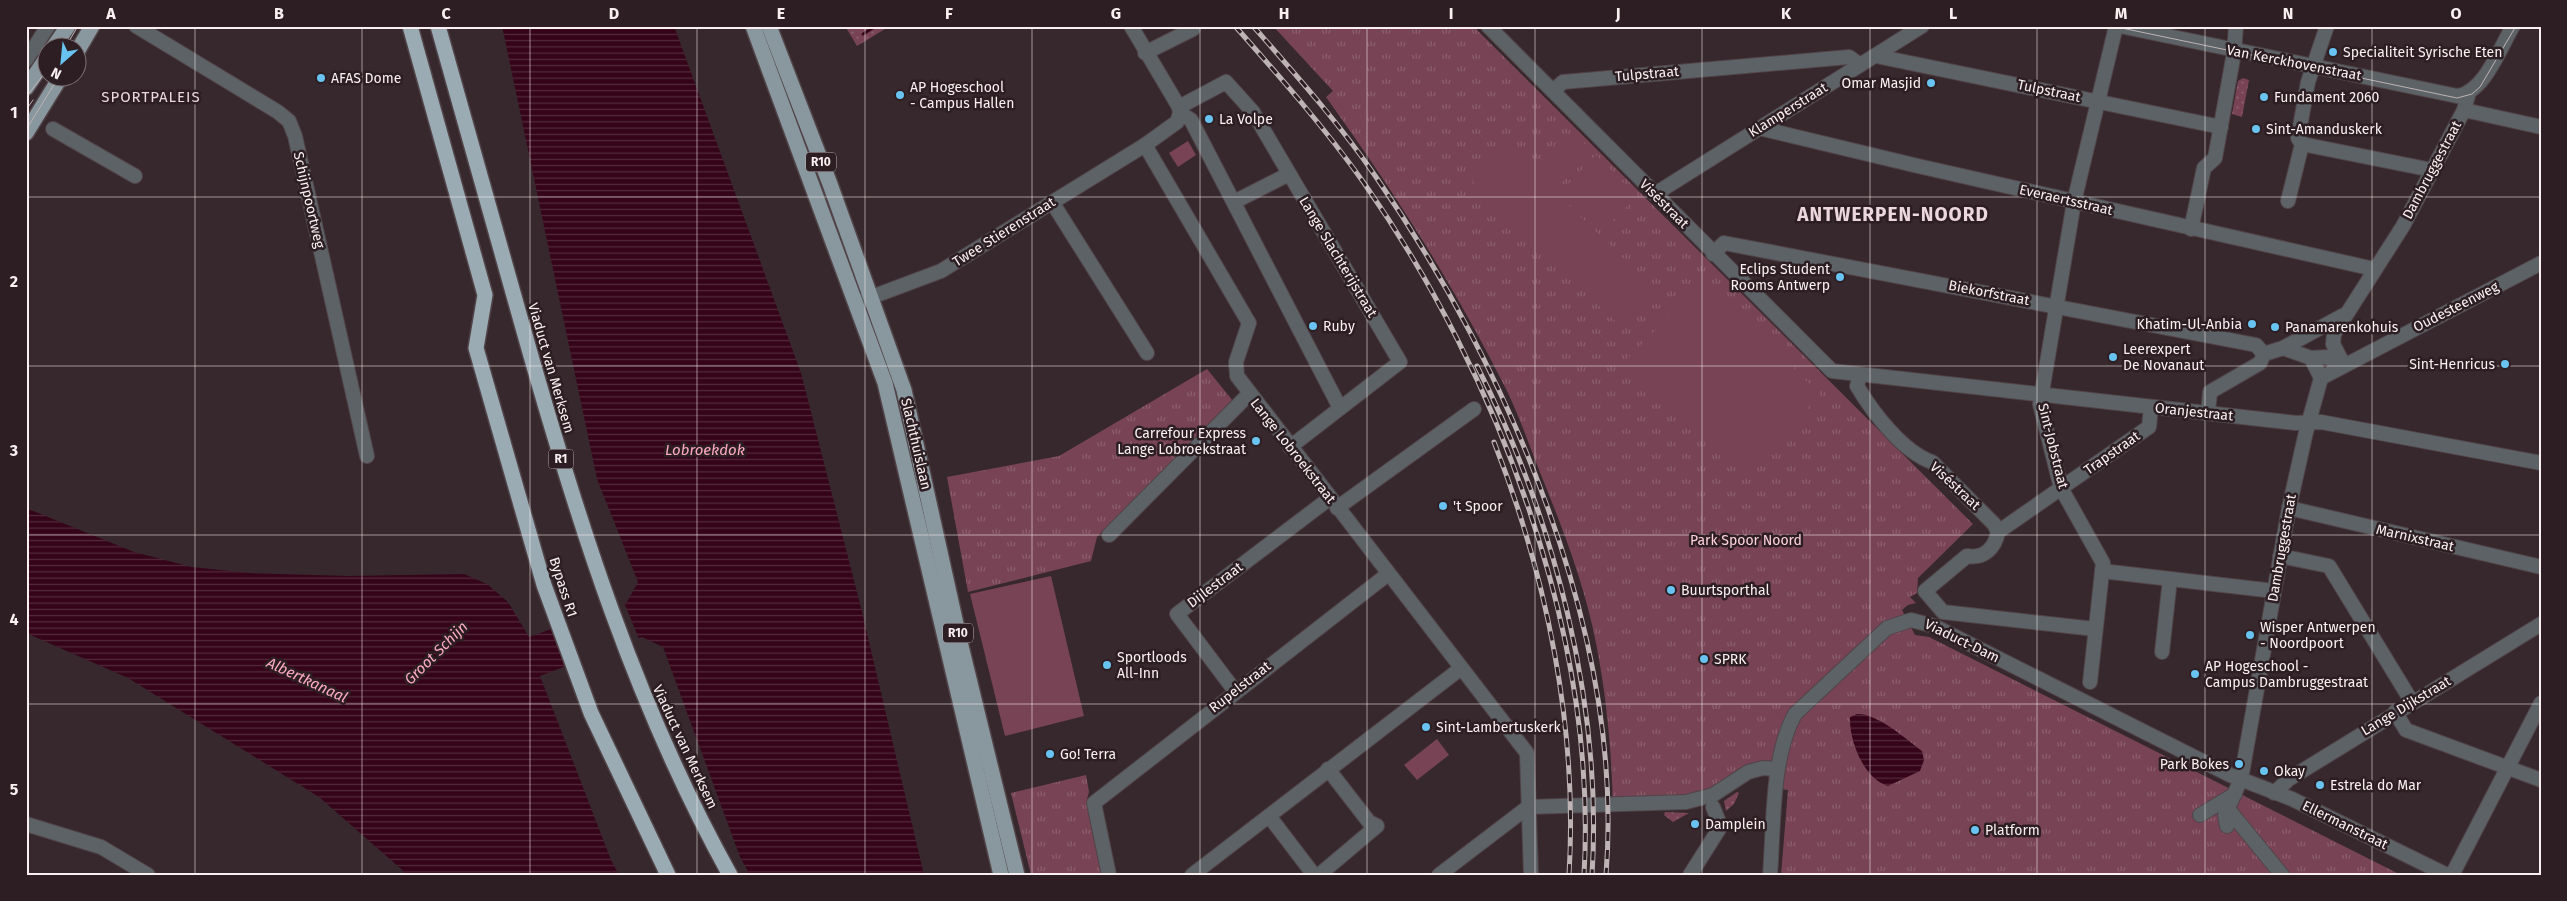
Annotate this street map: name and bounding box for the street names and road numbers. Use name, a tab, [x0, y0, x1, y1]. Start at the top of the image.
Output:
street label: Van Kerckhovenstraat	[2225, 42, 2364, 85]
street label: Tulpstraat	[1614, 63, 1681, 85]
street label: Tulpstraat	[2016, 76, 2083, 106]
street label: Klamperstraat	[1745, 79, 1831, 141]
street label: Dambruggestraat	[2399, 117, 2466, 222]
street label: Schijnpoortweg	[290, 150, 329, 251]
road number: R10	[806, 152, 836, 172]
street label: Viséstraat	[1636, 176, 1693, 233]
street label: Everaertsstraat	[2018, 181, 2115, 219]
street label: Twee Stierenstraat	[950, 193, 1059, 270]
street label: Lange Slachterijstraat	[1295, 194, 1381, 321]
street label: Biekorfstraat	[1947, 277, 2032, 309]
street label: Oudesteenweg	[2410, 278, 2502, 336]
street label: Viaduct van Merksem	[524, 301, 578, 435]
street label: Lange Lobroekstraat	[1247, 395, 1340, 508]
street label: Slachthuislaan	[897, 397, 935, 491]
street label: Oranjestraat	[2154, 399, 2235, 425]
street label: Sint-Jobstraat	[2034, 402, 2072, 491]
street label: Trapstraat	[2081, 427, 2144, 478]
road number: R1	[548, 449, 574, 468]
street label: Viséstraat	[1926, 458, 1984, 514]
street label: Dambruggestraat	[2264, 492, 2300, 603]
street label: Marnixstraat	[2374, 521, 2457, 555]
street label: Bypass R1	[545, 555, 581, 619]
street label: Dijlestraat	[1184, 558, 1247, 611]
street label: Viaduct-Dam	[1922, 616, 2002, 666]
road number: R10	[943, 624, 973, 642]
street label: Rupelstraat	[1206, 657, 1275, 716]
street label: Lange Dijkstraat	[2358, 672, 2455, 739]
street label: Viaduct van Merksem	[649, 682, 721, 812]
street label: Ellermanstraat	[2299, 797, 2391, 853]

